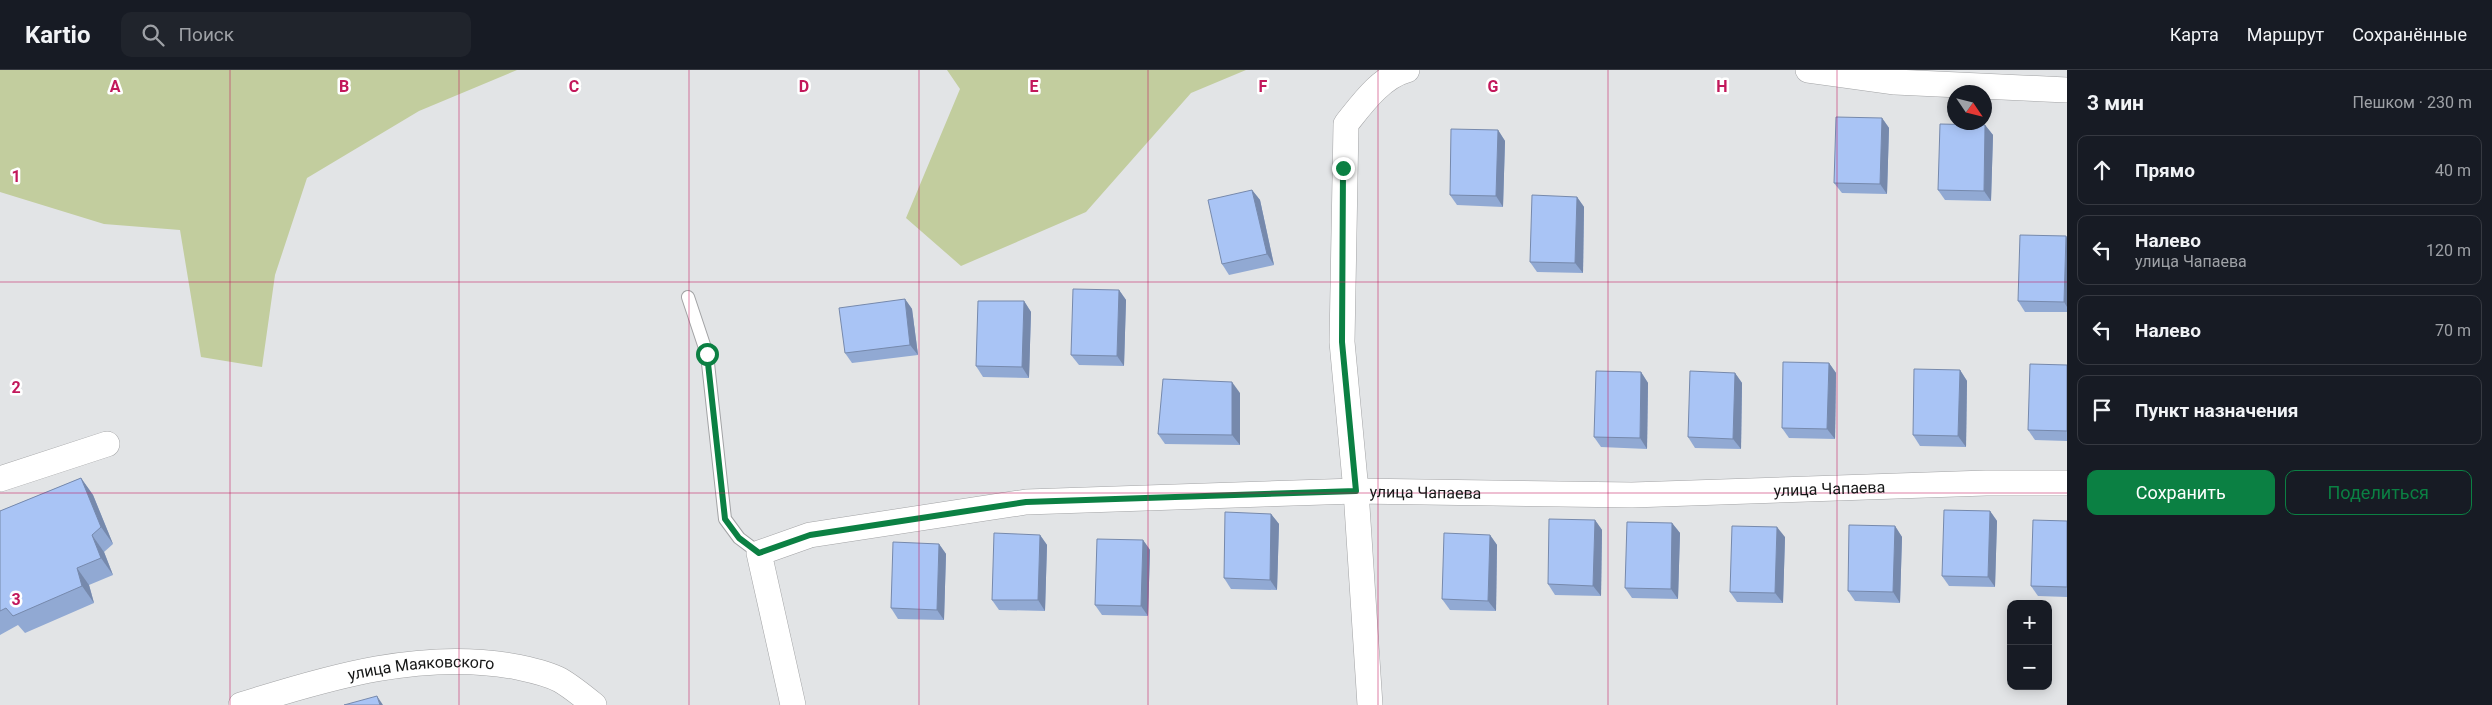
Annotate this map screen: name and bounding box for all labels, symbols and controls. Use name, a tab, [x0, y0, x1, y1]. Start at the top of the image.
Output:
search box	[121, 12, 471, 57]
text: Kartio	[25, 21, 91, 49]
icon: search	[139, 21, 167, 49]
text: Поиск	[179, 23, 234, 46]
text: Карта	[2170, 24, 2219, 45]
text: Маршрут	[2247, 24, 2324, 45]
text: Сохранённые	[2352, 24, 2467, 45]
text: A	[110, 77, 121, 96]
text: B	[339, 77, 349, 96]
text: C	[569, 77, 579, 96]
text: D	[799, 77, 809, 96]
text: E	[1030, 77, 1039, 96]
text: F	[1259, 77, 1268, 96]
text: G	[1488, 77, 1499, 96]
text: H	[1716, 77, 1728, 96]
north arrow	[1947, 85, 1992, 130]
text: 3 мин	[2087, 91, 2144, 115]
text: Пешком · 230 m	[2353, 93, 2472, 112]
icon: ahead	[2088, 156, 2116, 184]
route end	[1332, 157, 1355, 180]
text: Прямо	[2135, 159, 2195, 182]
text: 40 m	[2435, 161, 2471, 180]
text: 1	[11, 167, 21, 186]
text: Налево	[2135, 229, 2201, 252]
icon: left	[2088, 236, 2116, 264]
text: 120 m	[2426, 241, 2471, 260]
text: улица Чапаева	[2135, 252, 2247, 271]
icon: left	[2088, 316, 2116, 344]
text: Налево	[2135, 319, 2201, 342]
text: 70 m	[2435, 321, 2471, 340]
route start	[696, 343, 719, 366]
text: 2	[11, 378, 21, 397]
icon: arrive	[2088, 396, 2116, 424]
text: Пункт назначения	[2135, 399, 2298, 422]
button: Сохранить	[2087, 470, 2275, 515]
button: Поделиться	[2285, 470, 2472, 515]
street label: улица Чапаева	[1773, 477, 1886, 500]
street label: улица Чапаева	[1369, 482, 1482, 503]
text: 3	[11, 590, 21, 609]
map controls	[2007, 600, 2052, 690]
button: +	[2007, 600, 2052, 645]
button: −	[2007, 645, 2052, 690]
street label: улица Маяковского	[346, 652, 495, 684]

